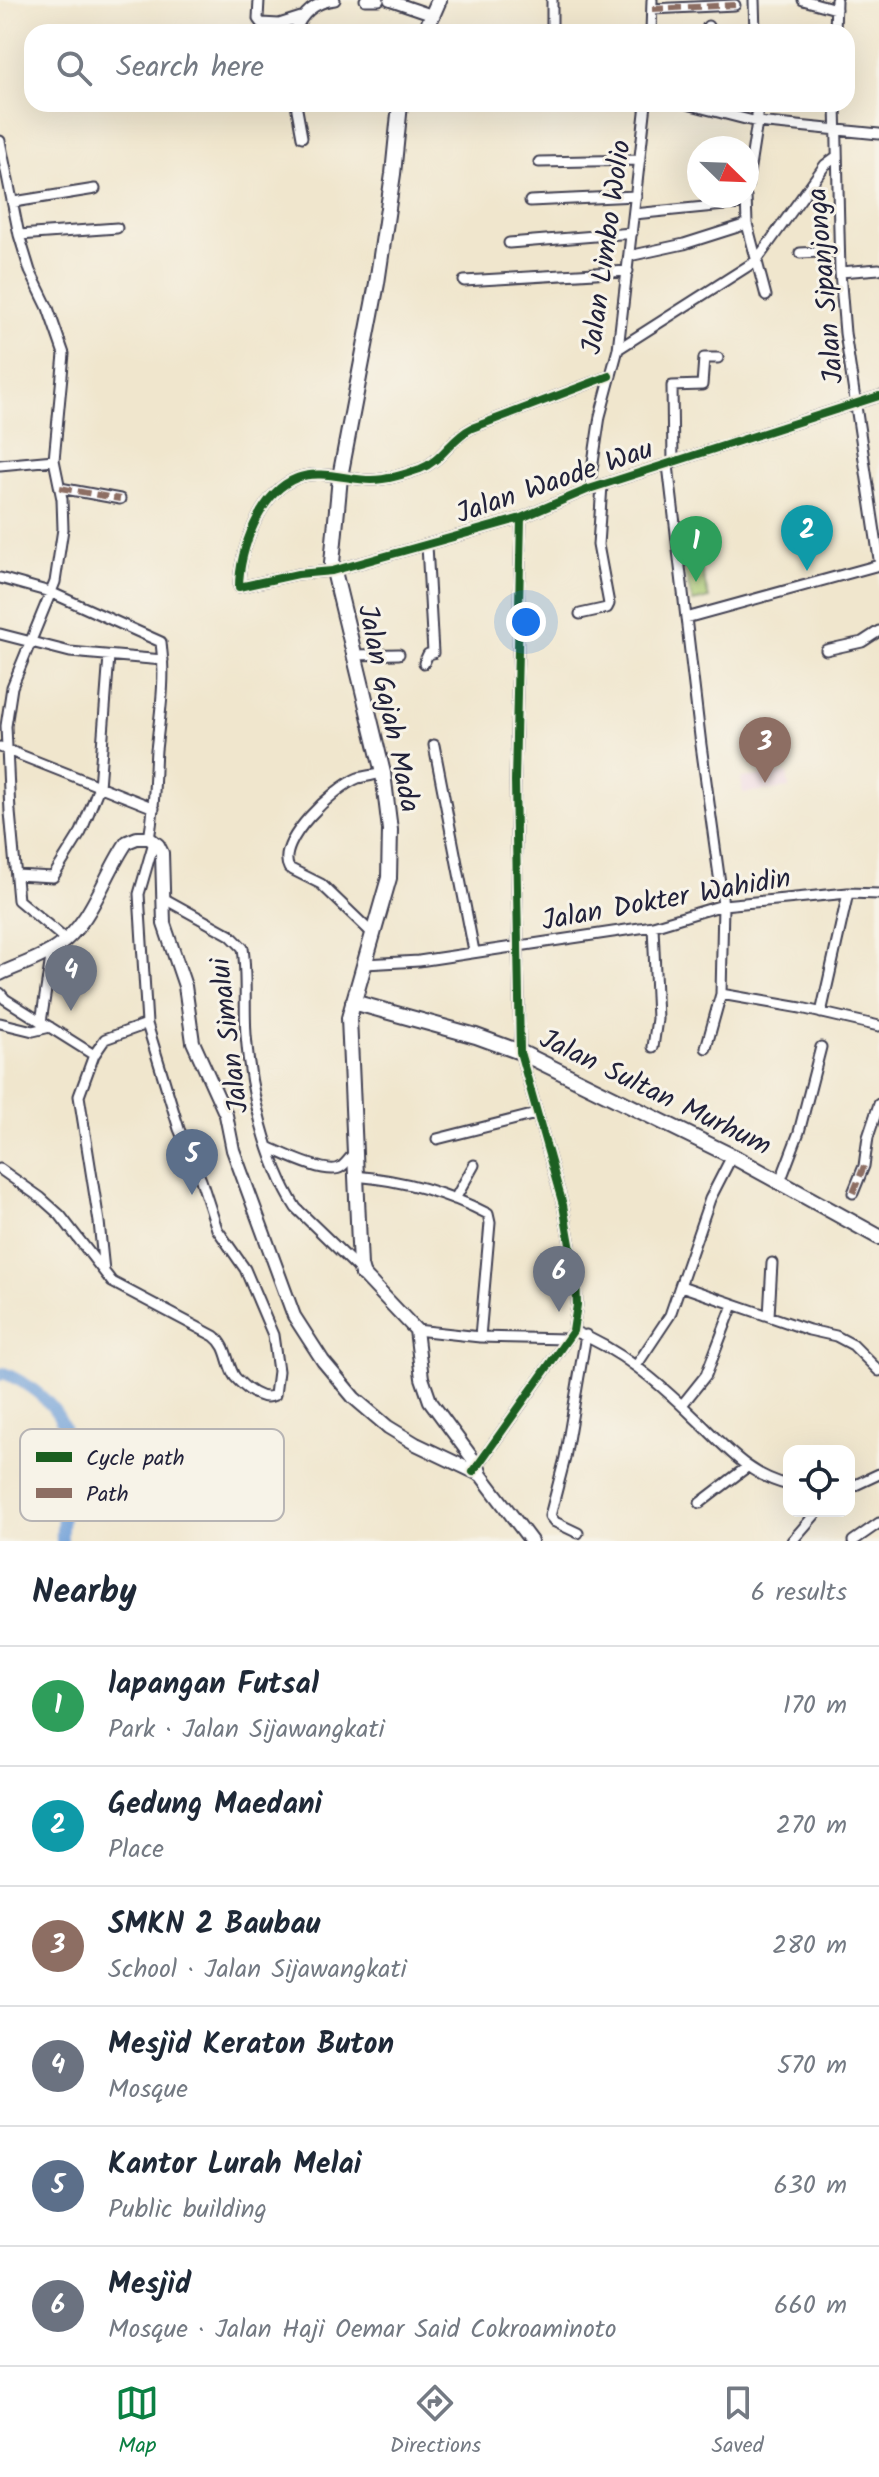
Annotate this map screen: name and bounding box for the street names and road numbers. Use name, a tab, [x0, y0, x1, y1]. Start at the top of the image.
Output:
street label: Jalan Limbo Wolio	[570, 137, 645, 357]
street label: Jalan Sipanjonga	[796, 186, 857, 386]
street label: Jalan Waode Wau	[450, 427, 660, 537]
street label: Jalan Gajah Mada	[344, 600, 432, 817]
street label: Jalan Dokter Wahidin	[538, 856, 795, 945]
street label: Jalan Simalui	[198, 954, 262, 1116]
street label: Jalan Sultan Murhum	[531, 1018, 779, 1169]

